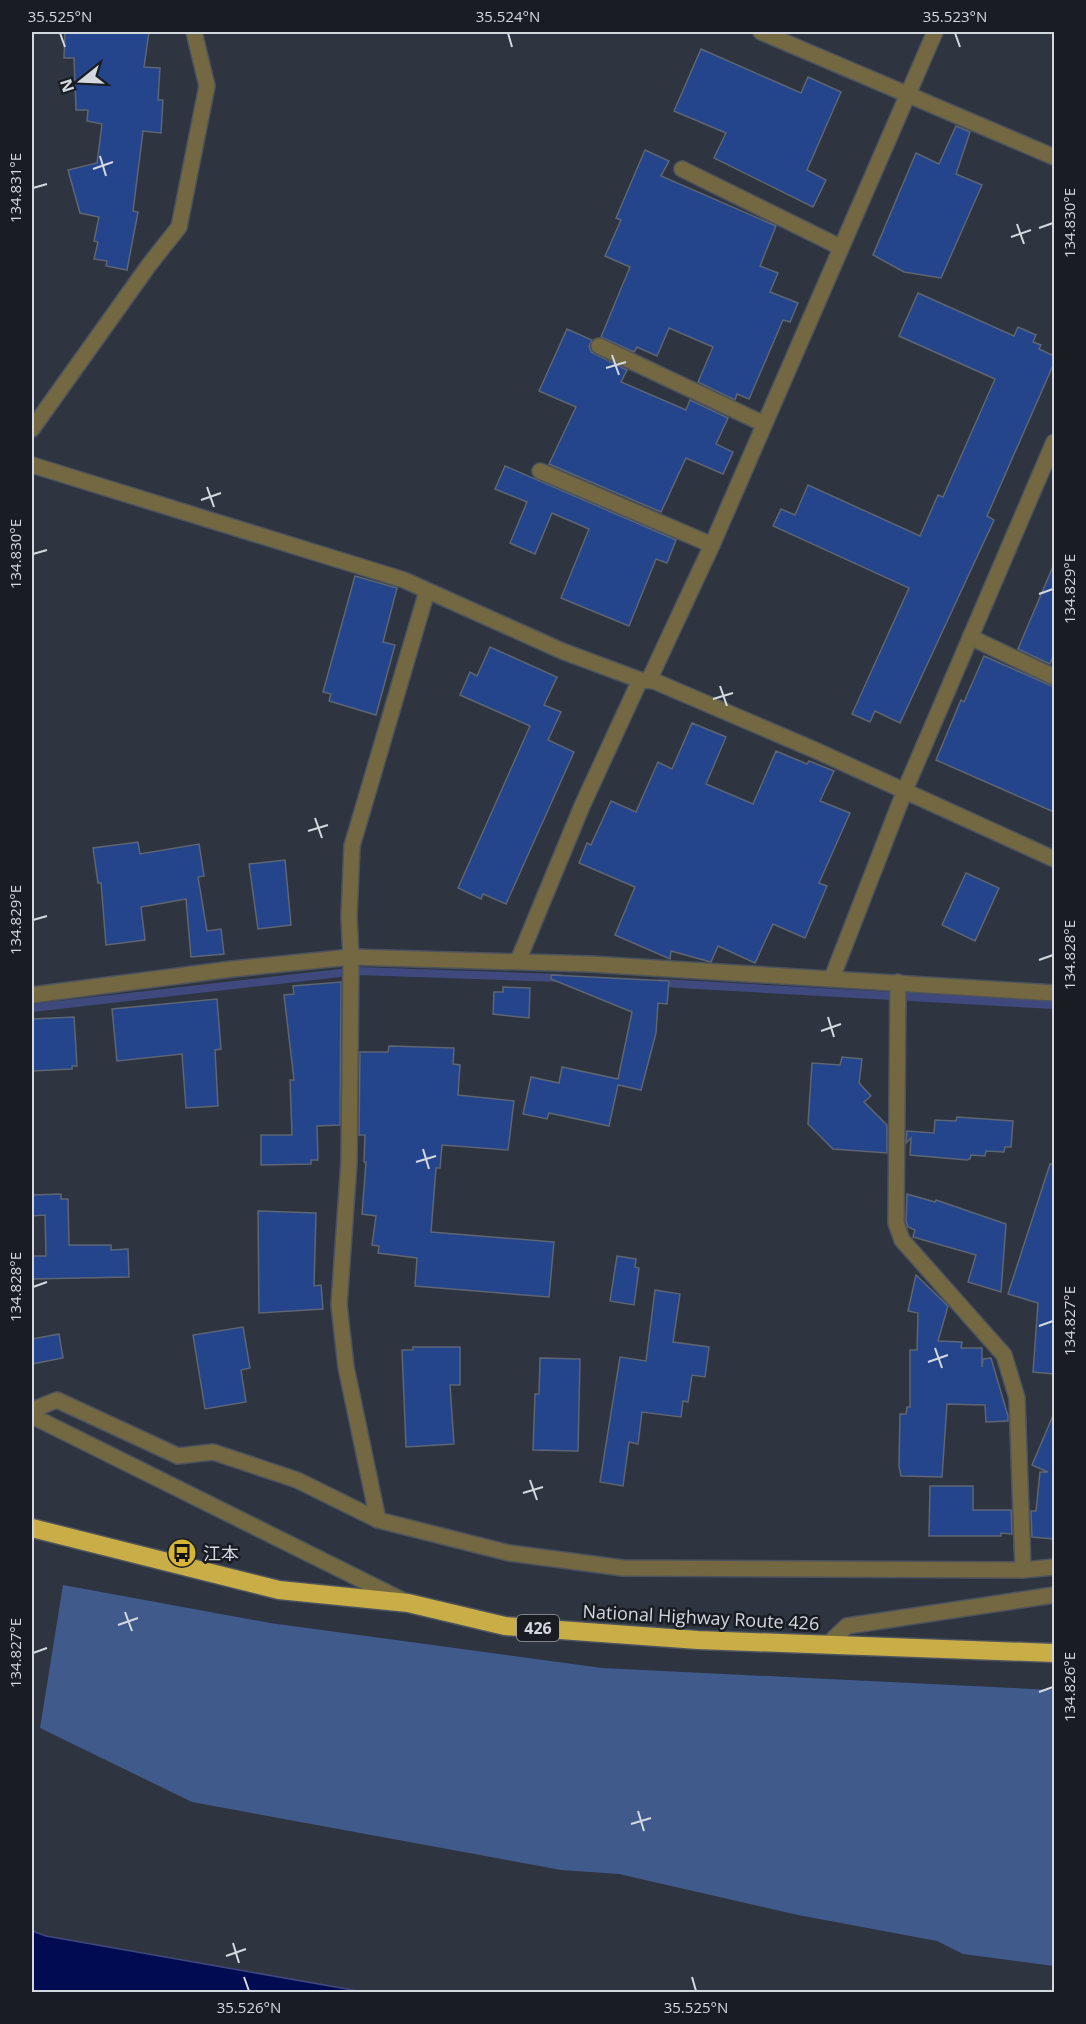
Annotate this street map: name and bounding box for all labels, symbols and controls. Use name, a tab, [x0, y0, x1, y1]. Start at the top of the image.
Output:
text: 35.525°N	[28, 6, 92, 26]
text: 35.524°N	[476, 6, 540, 26]
text: 35.523°N	[923, 6, 987, 26]
north arrow	[51, 51, 111, 111]
text: N	[54, 76, 79, 95]
text: 134.831°E	[5, 153, 25, 223]
text: 134.830°E	[1059, 188, 1079, 258]
text: 134.830°E	[5, 519, 25, 589]
text: 134.829°E	[1059, 554, 1079, 624]
text: 134.829°E	[5, 885, 25, 955]
text: 134.828°E	[1059, 920, 1079, 990]
text: 134.828°E	[5, 1252, 25, 1322]
text: 134.827°E	[1059, 1286, 1079, 1356]
bus stop icon: 江本	[166, 1537, 198, 1569]
place label: 江本	[203, 1541, 239, 1565]
street label: National Highway Route 426	[582, 1599, 820, 1635]
road number: 426	[517, 1615, 559, 1641]
text: 134.827°E	[5, 1618, 25, 1688]
text: 134.826°E	[1059, 1652, 1079, 1722]
text: 35.526°N	[217, 1997, 281, 2017]
text: 35.525°N	[664, 1997, 728, 2017]

